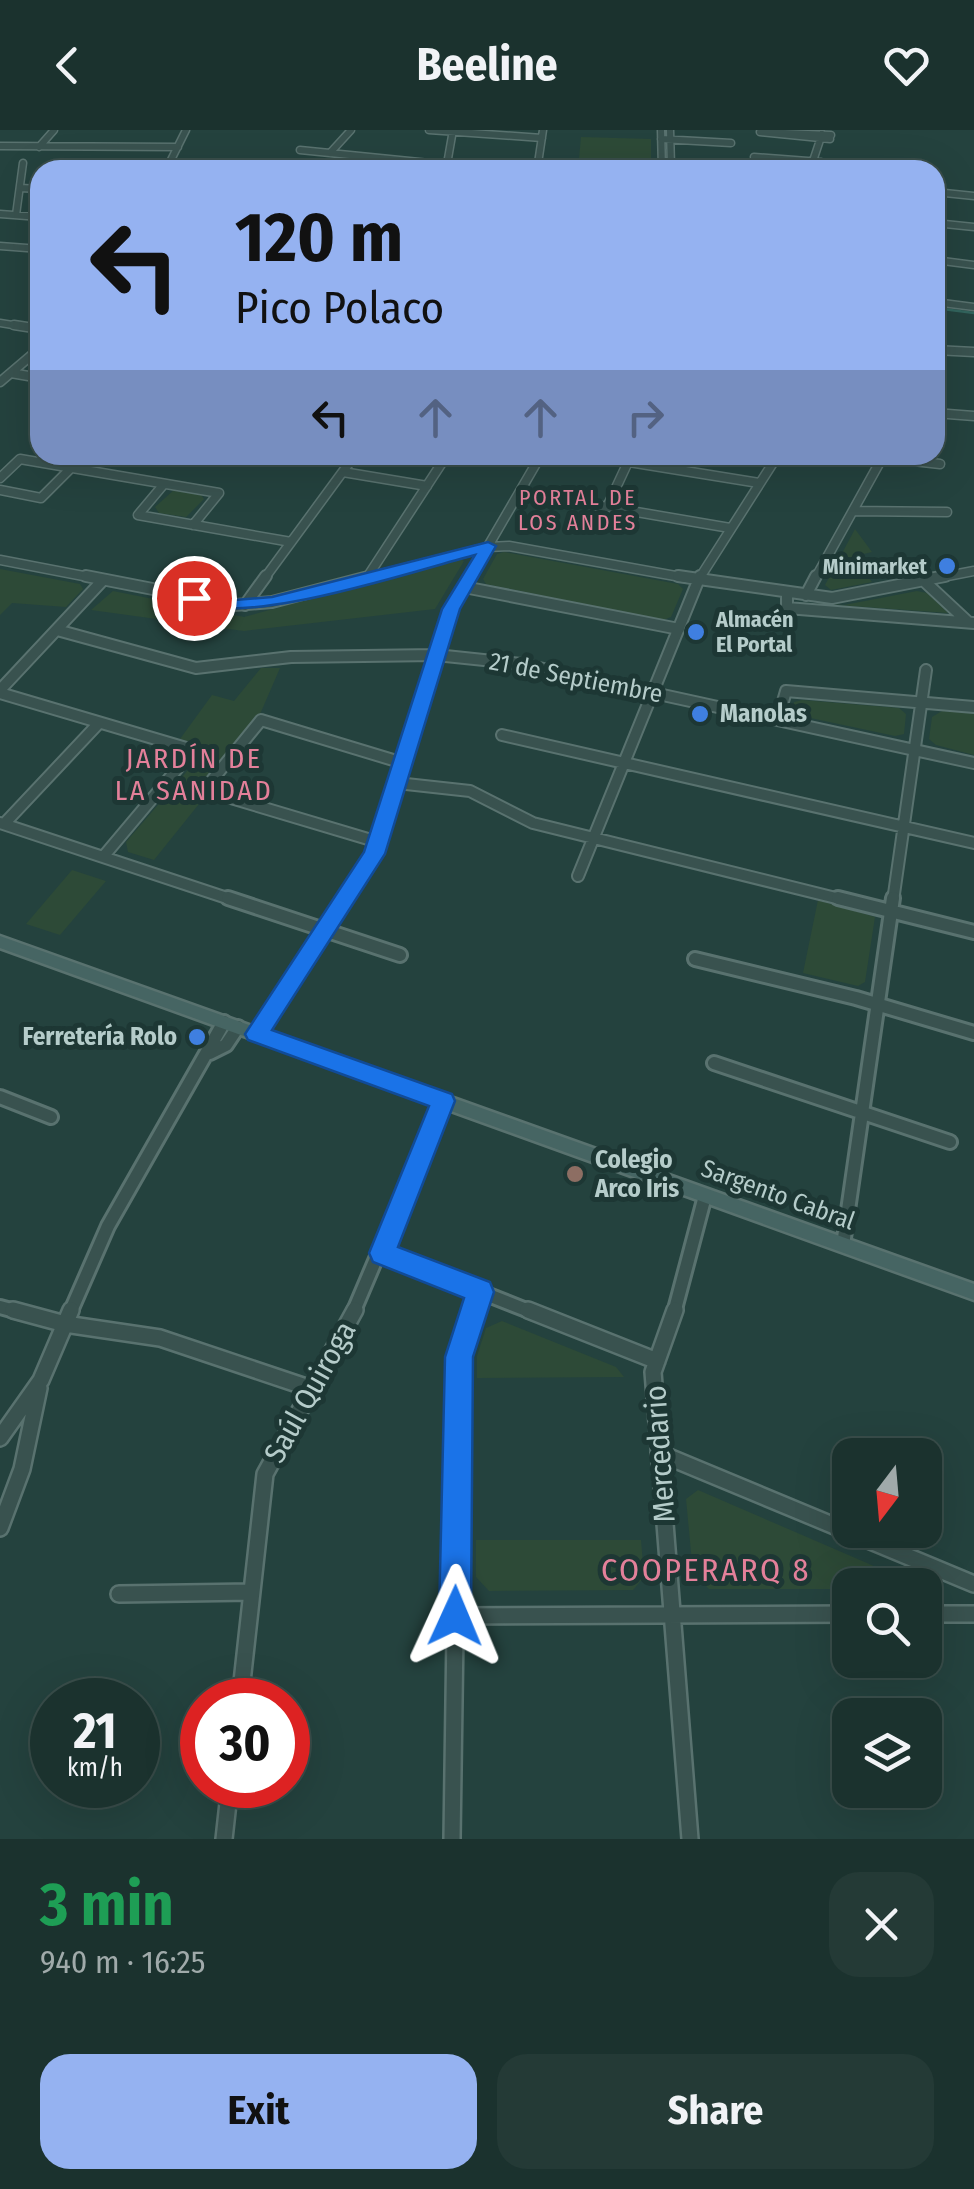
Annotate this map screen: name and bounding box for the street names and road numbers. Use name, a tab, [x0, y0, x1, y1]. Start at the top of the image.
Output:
street label: 21 de Septiembre	[487, 647, 665, 709]
street label: Sargento Cabral	[697, 1153, 859, 1237]
street label: Saúl Quiroga	[256, 1315, 364, 1469]
street label: Mercedario	[637, 1384, 683, 1524]

